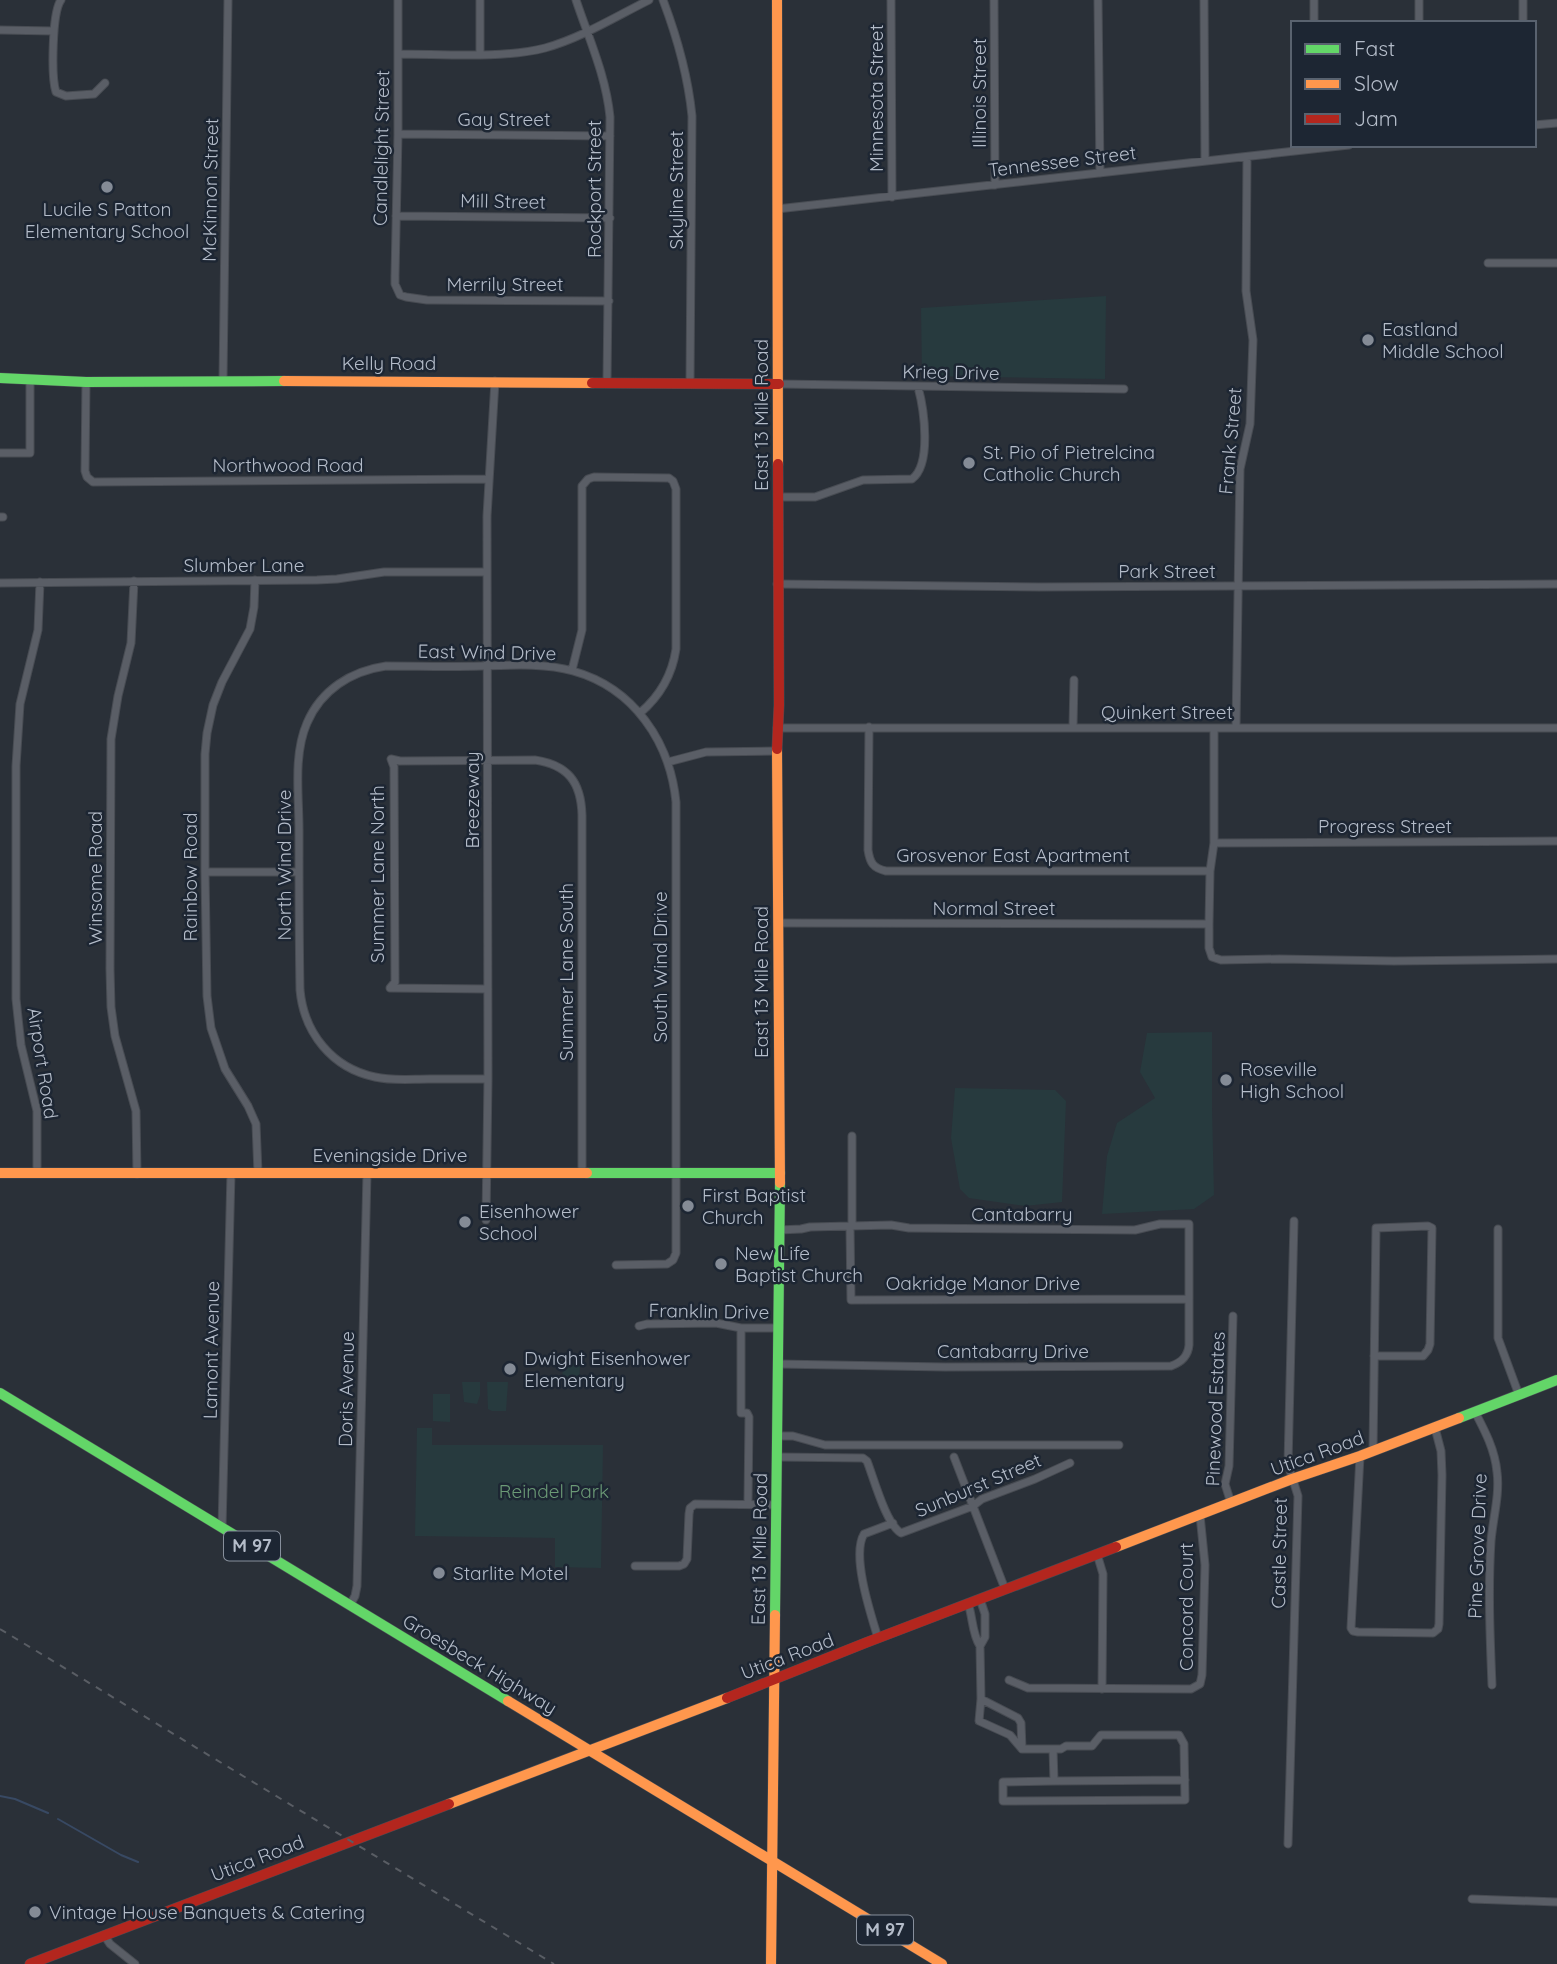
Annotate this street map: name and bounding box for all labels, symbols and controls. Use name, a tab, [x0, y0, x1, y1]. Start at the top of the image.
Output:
legend	[1291, 21, 1536, 147]
street label: Minnesota Street	[864, 24, 888, 172]
text: Fast	[1354, 35, 1395, 61]
street label: Illinois Street	[967, 38, 991, 148]
street label: Candlelight Street	[368, 70, 394, 226]
text: Slow	[1354, 70, 1399, 96]
text: Jam	[1354, 105, 1398, 131]
street label: Gay Street	[458, 107, 550, 131]
street label: McKinnon Street	[197, 118, 223, 262]
street label: Rockport Street	[582, 120, 606, 258]
street label: Skyline Street	[664, 131, 688, 249]
street label: Tennessee Street	[987, 140, 1137, 182]
marker: Lucile S Patton Elementary School	[99, 179, 115, 195]
street label: Mill Street	[460, 188, 546, 214]
place label: Lucile S Patton Elementary School	[25, 197, 189, 243]
street label: Merrily Street	[446, 272, 564, 296]
place label: Eastland Middle School	[1382, 317, 1504, 363]
marker: Eastland Middle School	[1360, 332, 1376, 348]
street label: East 13 Mile Road	[749, 339, 773, 491]
street label: Kelly Road	[342, 351, 436, 375]
street label: Krieg Drive	[902, 359, 1000, 385]
street label: Frank Street	[1213, 386, 1247, 496]
place label: St. Pio of Pietrelcina Catholic Church	[983, 440, 1155, 486]
street label: Northwood Road	[213, 453, 363, 477]
marker: St. Pio of Pietrelcina Catholic Church	[961, 455, 977, 471]
street label: Slumber Lane	[183, 553, 305, 577]
street label: Park Street	[1118, 559, 1216, 583]
street label: East Wind Drive	[417, 639, 557, 665]
street label: Quinkert Street	[1101, 700, 1233, 724]
street label: Breezeway	[460, 751, 484, 849]
street label: Summer Lane North	[365, 785, 389, 963]
street label: North Wind Drive	[272, 790, 296, 940]
street label: Winsome Road	[83, 811, 107, 945]
street label: Rainbow Road	[178, 813, 202, 941]
street label: Progress Street	[1318, 814, 1452, 838]
street label: Grosvenor East Apartment	[896, 843, 1130, 867]
street label: Summer Lane South	[554, 883, 578, 1061]
street label: South Wind Drive	[648, 891, 672, 1043]
street label: Normal Street	[933, 896, 1055, 920]
street label: East 13 Mile Road	[749, 906, 773, 1058]
street label: Airport Road	[22, 1005, 64, 1121]
place label: Roseville High School	[1240, 1057, 1344, 1103]
marker: Roseville High School	[1218, 1072, 1234, 1088]
street label: Eveningside Drive	[312, 1143, 468, 1167]
place label: First Baptist Church	[702, 1183, 806, 1229]
marker: First Baptist Church	[680, 1198, 696, 1214]
place label: Eisenhower School	[479, 1199, 580, 1245]
street label: Cantabarry	[971, 1202, 1073, 1226]
marker: Eisenhower School	[457, 1214, 473, 1230]
place label: New Life Baptist Church	[735, 1241, 863, 1287]
marker: New Life Baptist Church	[713, 1256, 729, 1272]
street label: Oakridge Manor Drive	[886, 1271, 1080, 1295]
street label: Lamont Avenue	[198, 1281, 224, 1419]
street label: Franklin Drive	[649, 1298, 769, 1324]
street label: Doris Avenue	[333, 1331, 359, 1447]
street label: Pinewood Estates	[1200, 1331, 1230, 1487]
street label: Cantabarry Drive	[937, 1339, 1089, 1363]
place label: Dwight Eisenhower Elementary	[524, 1346, 691, 1392]
marker: Dwight Eisenhower Elementary	[502, 1361, 518, 1377]
street label: Utica Road	[1267, 1425, 1367, 1481]
street label: Sunburst Street	[911, 1448, 1045, 1522]
street label: East 13 Mile Road	[746, 1473, 772, 1625]
street label: Pine Grove Drive	[1462, 1473, 1492, 1619]
park label: Reindel Park	[499, 1479, 609, 1503]
street label: Castle Street	[1266, 1497, 1292, 1609]
road number: M 97	[224, 1532, 280, 1560]
street label: Concord Court	[1174, 1543, 1198, 1671]
place label: Starlite Motel	[453, 1561, 568, 1585]
marker: Starlite Motel	[431, 1565, 447, 1581]
street label: Groesbeck Highway	[399, 1608, 561, 1720]
street label: Utica Road	[737, 1627, 837, 1685]
street label: Utica Road	[207, 1829, 307, 1887]
place label: Vintage House Banquets & Catering	[49, 1900, 365, 1924]
marker: Vintage House Banquets & Catering	[27, 1904, 43, 1920]
road number: M 97	[857, 1916, 913, 1944]

